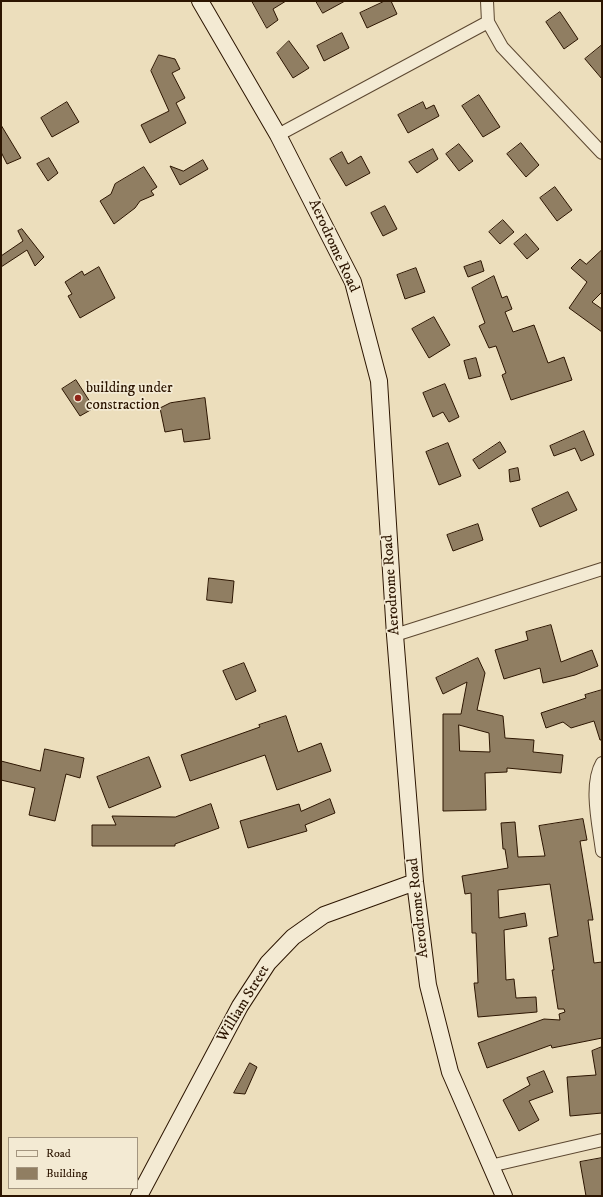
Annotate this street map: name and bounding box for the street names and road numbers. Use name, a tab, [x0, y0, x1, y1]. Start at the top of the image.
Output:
street label: Aerodrome Road	[304, 197, 362, 295]
street label: Aerodrome Road	[380, 534, 404, 636]
street label: Aerodrome Road	[405, 857, 433, 959]
street label: William Street	[214, 962, 274, 1046]

